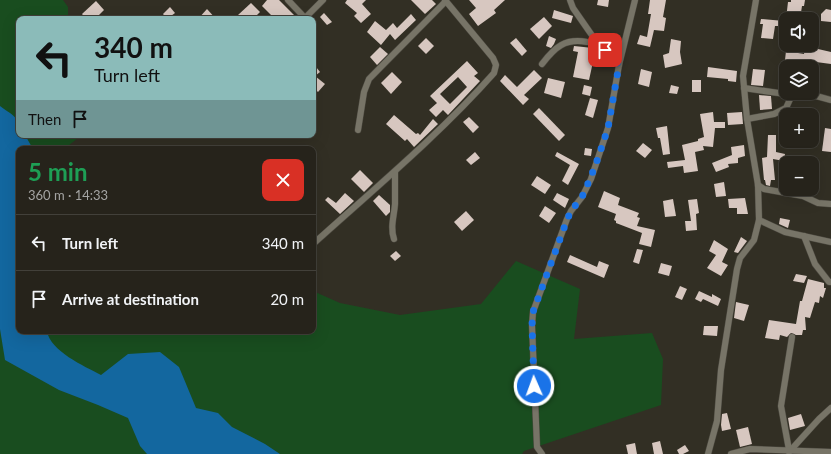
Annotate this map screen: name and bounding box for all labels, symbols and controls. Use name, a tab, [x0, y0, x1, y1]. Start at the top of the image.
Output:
map controls	[779, 12, 819, 196]
button: sound	[779, 12, 819, 52]
text: 340 m	[94, 30, 173, 64]
icon: left	[28, 32, 80, 84]
pin	[588, 33, 622, 67]
icon: arrive	[594, 39, 616, 61]
button: layers	[779, 60, 819, 100]
text: Turn left	[94, 64, 160, 86]
icon: arrive	[69, 108, 91, 130]
button: +	[779, 108, 819, 148]
text: Then	[28, 110, 61, 128]
button: −	[779, 156, 819, 196]
text: 5 min	[28, 157, 88, 186]
button: close	[262, 159, 304, 201]
text: 360 m · 14:33	[28, 187, 108, 203]
icon: left	[28, 232, 50, 254]
text: Turn left	[62, 234, 118, 252]
text: 340 m	[262, 234, 304, 252]
icon: arrive	[28, 288, 50, 310]
text: Arrive at destination	[62, 290, 199, 308]
text: 20 m	[270, 290, 304, 308]
position arrow	[513, 365, 555, 407]

